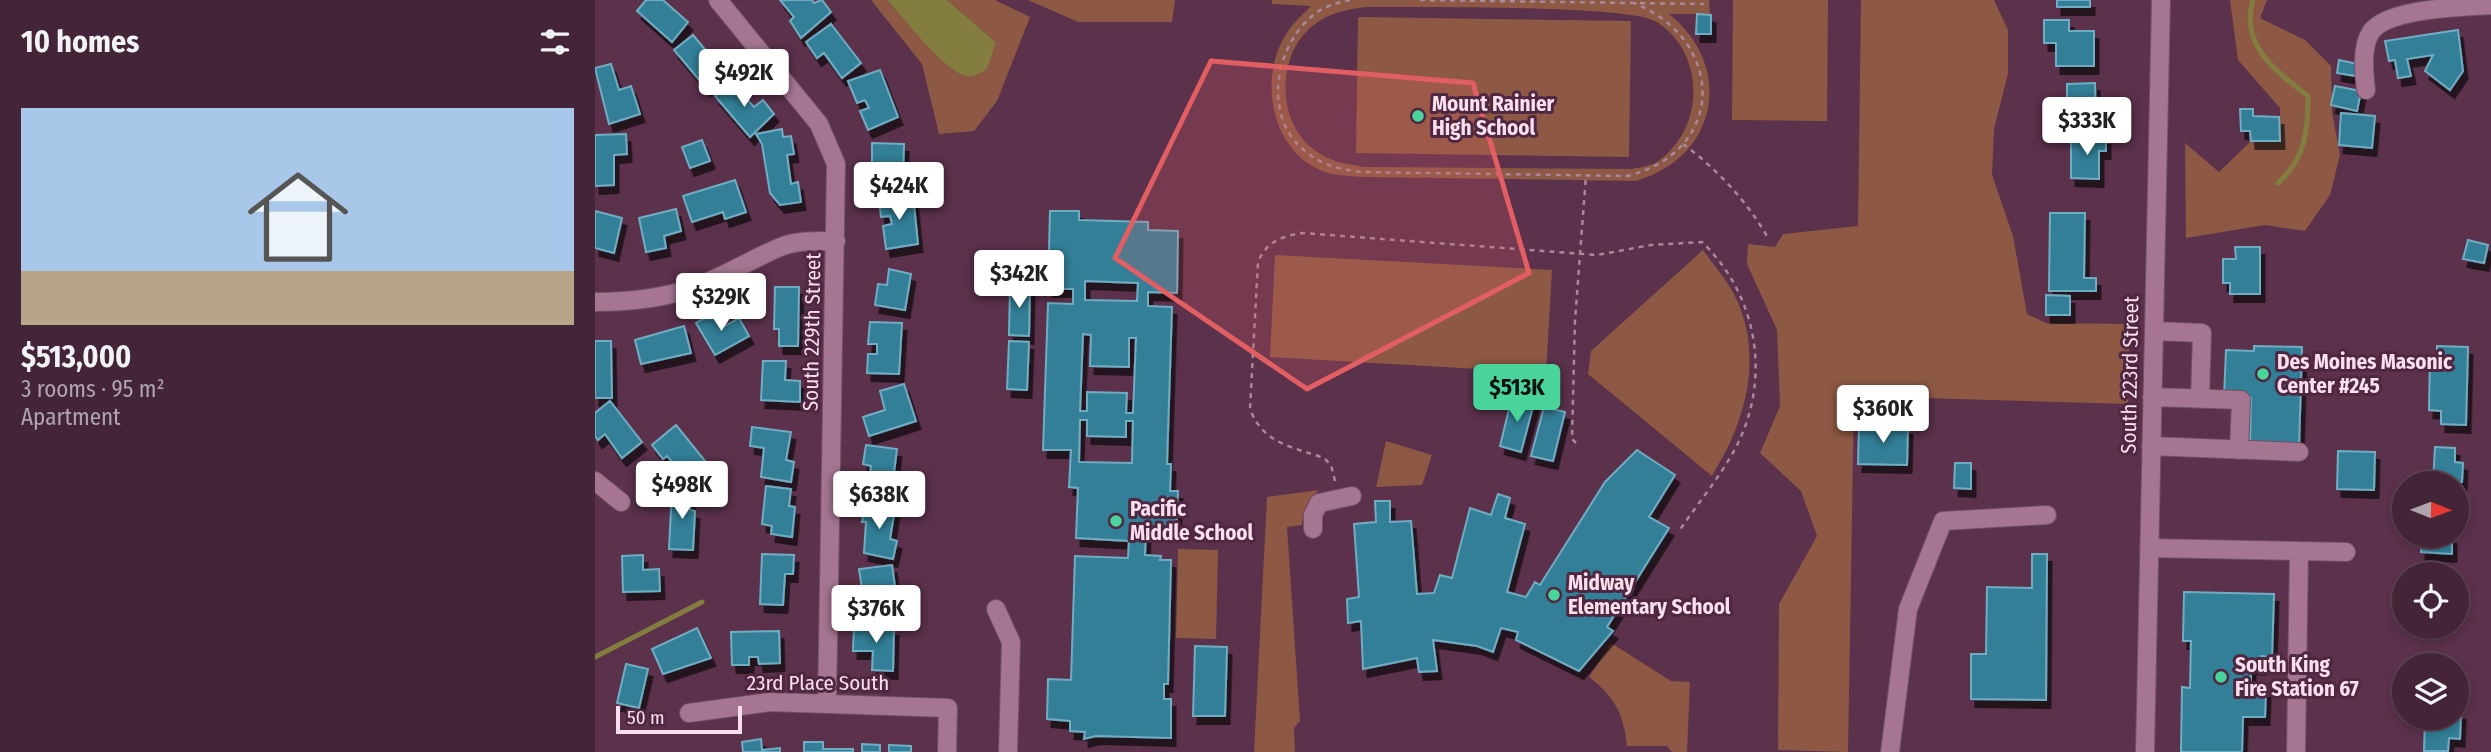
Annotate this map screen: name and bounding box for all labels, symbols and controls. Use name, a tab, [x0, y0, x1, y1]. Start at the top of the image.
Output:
icon: filters	[536, 23, 574, 61]
text: 10 homes	[21, 24, 139, 60]
pin: $492K	[695, 50, 793, 109]
text: $492K	[715, 58, 773, 86]
place label: Mount Rainier High School	[1432, 91, 1555, 141]
pin: $333K	[2038, 97, 2136, 157]
text: $333K	[2058, 106, 2116, 134]
marker: Mount Rainier High School	[1410, 108, 1426, 124]
icon: home	[235, 154, 361, 280]
pin: $424K	[850, 162, 948, 222]
text: $424K	[870, 171, 928, 199]
pin: $342K	[970, 250, 1068, 310]
street label: South 229th Street	[798, 252, 826, 411]
text: $342K	[990, 259, 1048, 287]
pin: $329K	[672, 274, 770, 333]
text: $329K	[692, 282, 750, 310]
street label: South 223rd Street	[2116, 296, 2144, 454]
text: $513,000	[21, 339, 131, 375]
place label: Des Moines Masonic Center #245	[2277, 349, 2453, 399]
pin: $513K	[1468, 364, 1566, 424]
marker: Des Moines Masonic Center #245	[2255, 366, 2271, 382]
text: $513K	[1489, 373, 1545, 401]
text: 3 rooms · 95 m²	[21, 375, 165, 403]
pin: $360K	[1834, 386, 1932, 445]
text: $360K	[1853, 394, 1913, 422]
text: Apartment	[21, 403, 121, 431]
pin: $498K	[633, 462, 731, 521]
text: $498K	[652, 470, 712, 498]
north arrow	[2392, 471, 2469, 548]
map controls	[2392, 471, 2469, 730]
pin: $638K	[830, 472, 928, 531]
text: $638K	[849, 480, 909, 508]
place label: Pacific Middle School	[1130, 496, 1254, 546]
marker: Pacific Middle School	[1108, 513, 1124, 529]
button: locate	[2392, 562, 2469, 639]
place label: Midway Elementary School	[1568, 570, 1731, 620]
pin: $376K	[827, 586, 925, 645]
marker: Midway Elementary School	[1546, 587, 1562, 603]
text: $376K	[848, 594, 905, 622]
place label: South King Fire Station 67	[2235, 652, 2359, 702]
button: layers	[2392, 653, 2469, 730]
marker: South King Fire Station 67	[2213, 669, 2229, 685]
street label: 23rd Place South	[747, 670, 889, 696]
scale bar	[616, 703, 742, 735]
text: 50 m	[627, 706, 665, 729]

